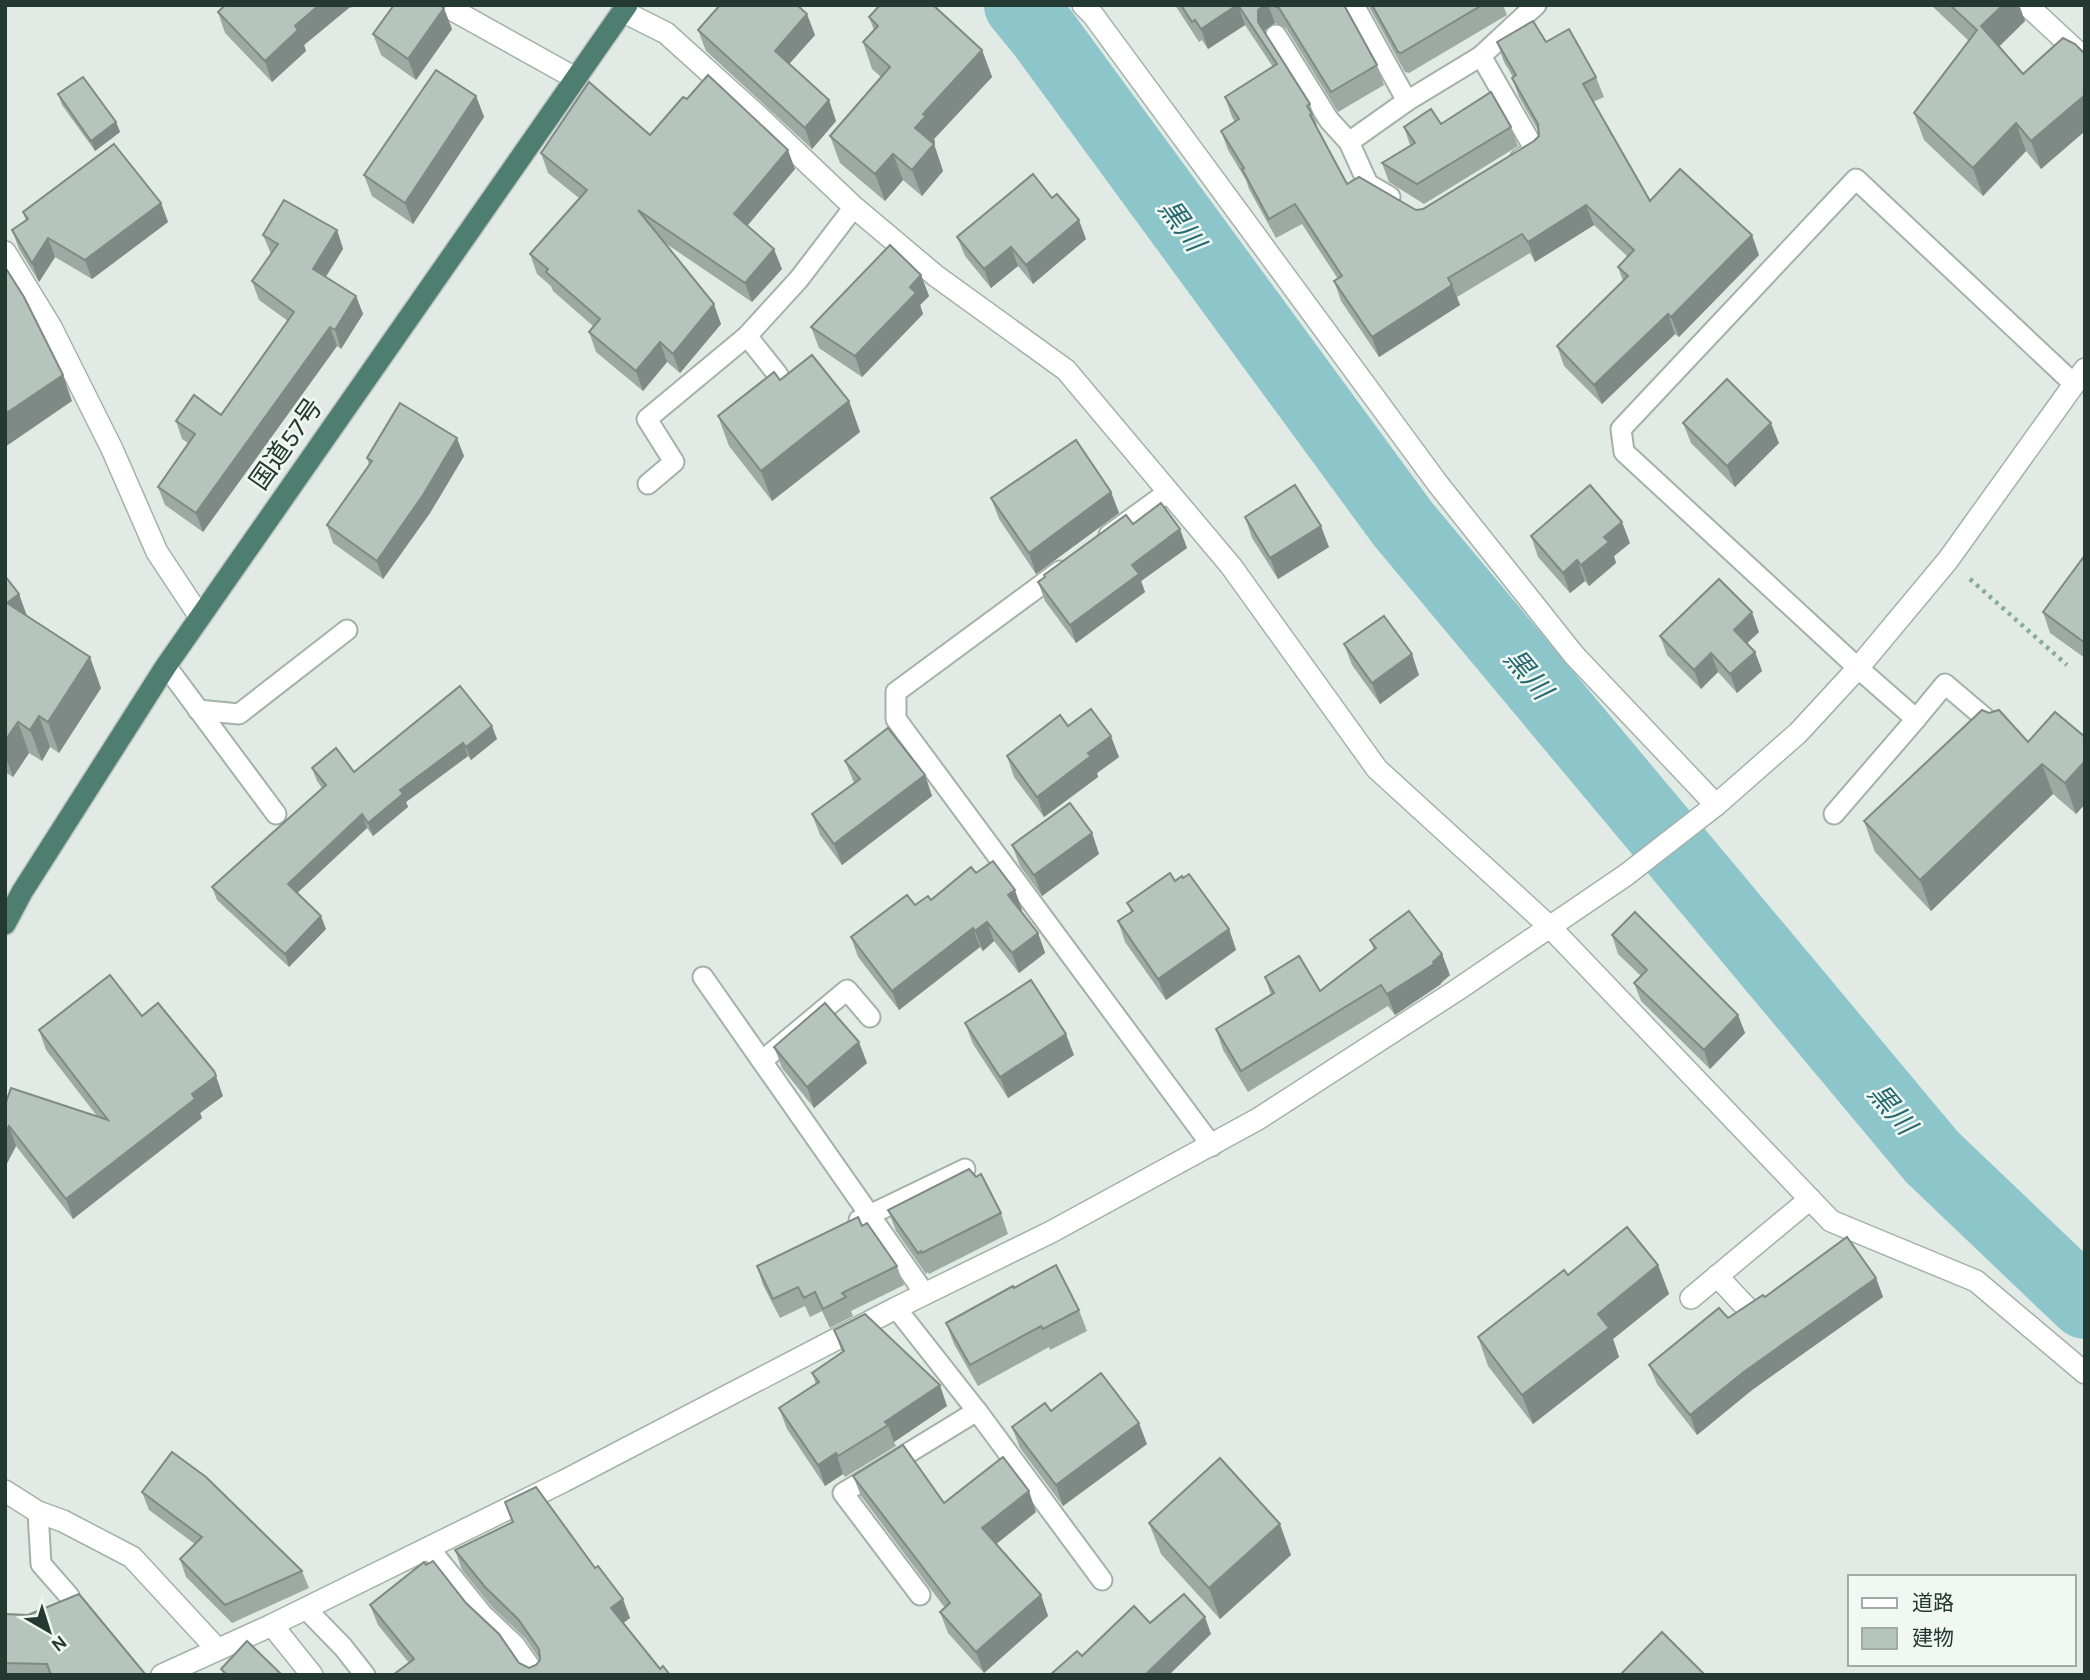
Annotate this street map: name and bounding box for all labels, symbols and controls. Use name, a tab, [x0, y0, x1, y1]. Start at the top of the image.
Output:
water label: 黒川	[1152, 193, 1214, 260]
street label: 国道57号	[243, 392, 329, 496]
water label: 黒川	[1497, 642, 1561, 708]
water label: 黒川	[1861, 1077, 1925, 1143]
legend	[1848, 1575, 2076, 1666]
text: 道路	[1912, 1591, 1954, 1615]
north arrow	[14, 1596, 84, 1666]
text: 建物	[1912, 1626, 1954, 1650]
text: N	[47, 1631, 71, 1656]

